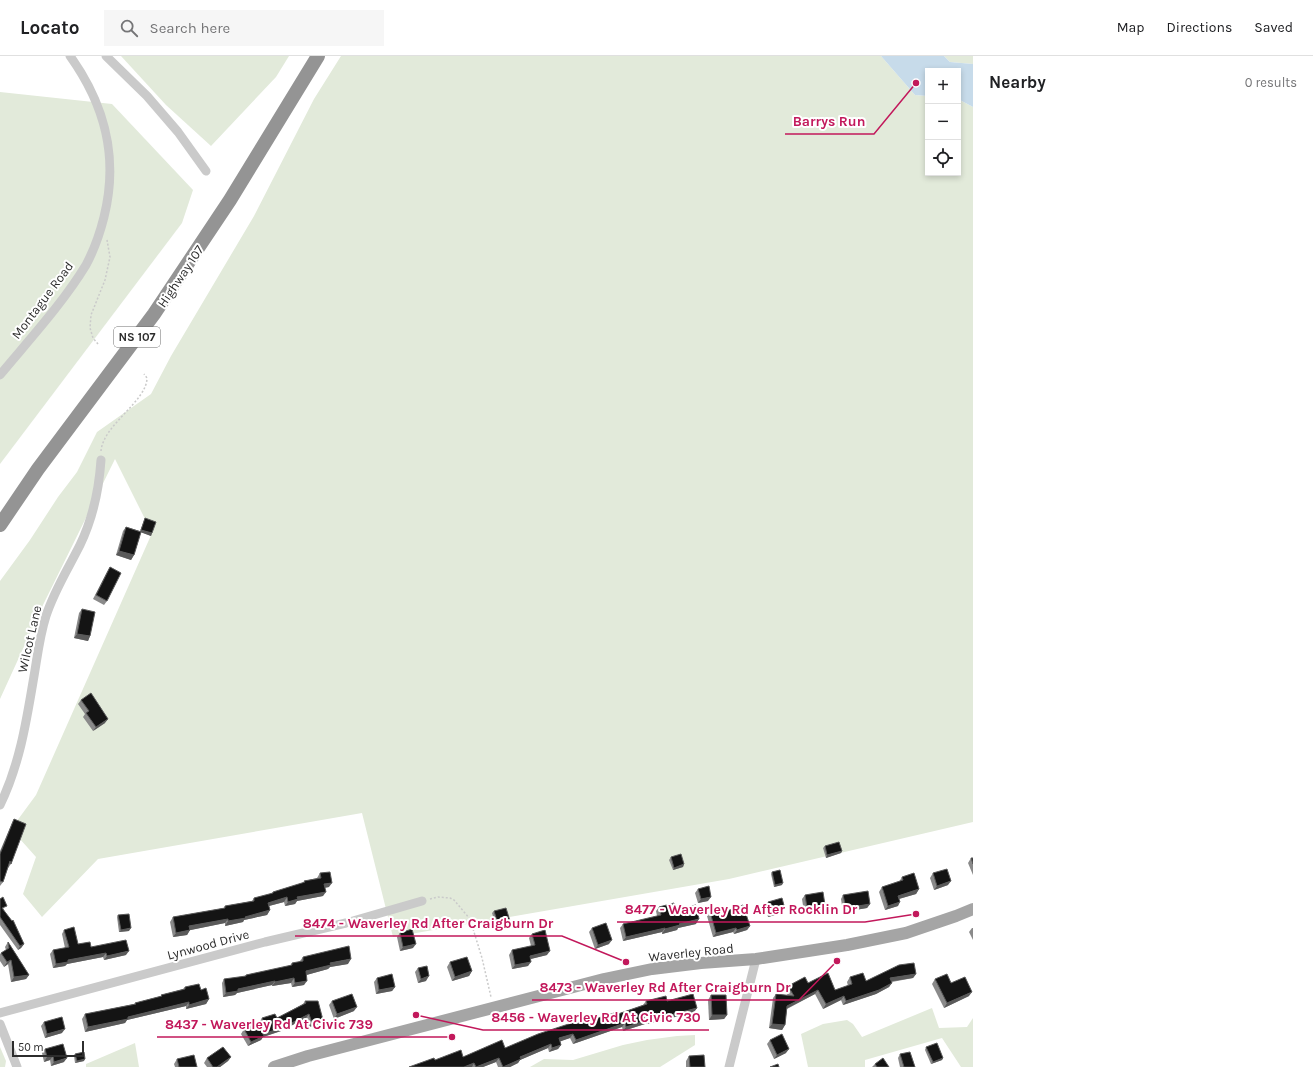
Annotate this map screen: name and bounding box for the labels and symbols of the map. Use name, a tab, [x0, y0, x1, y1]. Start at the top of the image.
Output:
callout: Barrys Run	[785, 108, 874, 134]
text: Barrys Run	[793, 113, 865, 130]
street label: Highway 107	[154, 242, 207, 310]
street label: Montague Road	[8, 259, 76, 342]
road number: NS 107	[114, 327, 160, 347]
street label: Wilcot Lane	[14, 604, 45, 674]
callout: 8477 - Waverley Rd After Rocklin Dr	[617, 896, 865, 922]
text: 8477 - Waverley Rd After Rocklin Dr	[625, 901, 858, 918]
callout: 8474 - Waverley Rd After Craigburn Dr	[295, 910, 562, 936]
text: 8474 - Waverley Rd After Craigburn Dr	[303, 915, 554, 932]
street label: Lynwood Drive	[165, 926, 251, 963]
street label: Waverley Road	[648, 941, 734, 964]
callout: 8473 - Waverley Rd After Craigburn Dr	[532, 974, 799, 1000]
text: 8473 - Waverley Rd After Craigburn Dr	[539, 979, 791, 996]
callout: 8456 - Waverley Rd At Civic 730	[483, 1004, 709, 1030]
text: 8456 - Waverley Rd At Civic 730	[491, 1009, 701, 1026]
callout: 8437 - Waverley Rd At Civic 739	[157, 1011, 381, 1037]
text: 8437 - Waverley Rd At Civic 739	[165, 1016, 373, 1033]
scale bar	[12, 1039, 84, 1058]

